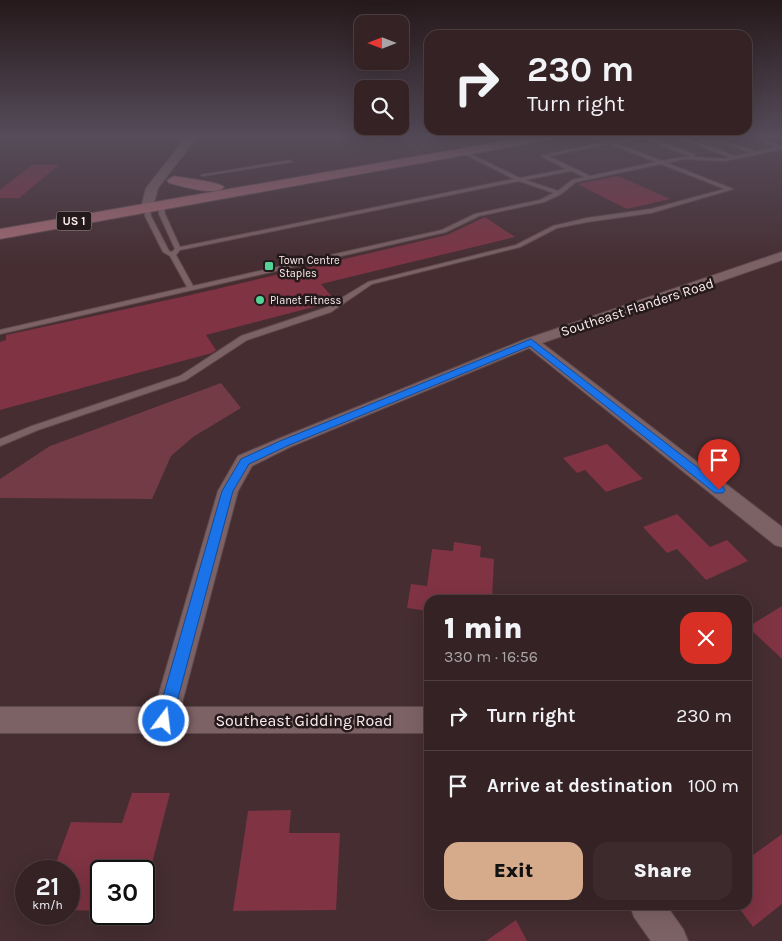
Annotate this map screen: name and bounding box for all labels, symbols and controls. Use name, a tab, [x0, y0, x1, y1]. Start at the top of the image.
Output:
north arrow	[354, 15, 409, 70]
map controls	[354, 15, 409, 135]
text: 230 m	[527, 49, 634, 90]
icon: right	[444, 50, 509, 115]
button: search	[354, 80, 409, 135]
text: Turn right	[527, 91, 625, 117]
road number: US 1	[56, 212, 92, 230]
place label: Town Centre Staples	[279, 254, 340, 280]
marker: Town Centre Staples	[263, 260, 275, 272]
street label: Southeast Flanders Road	[558, 275, 716, 340]
marker: Planet Fitness	[254, 294, 266, 306]
place label: Planet Fitness	[270, 294, 342, 307]
pin	[698, 439, 740, 490]
icon: arrive	[705, 446, 733, 474]
text: 1 min	[444, 610, 523, 646]
button: close	[680, 612, 732, 664]
text: 330 m · 16:56	[444, 647, 538, 666]
position arrow	[137, 694, 189, 746]
icon: right	[444, 702, 472, 730]
text: Turn right	[487, 705, 576, 727]
text: 230 m	[676, 705, 732, 727]
street label: Southeast Gidding Road	[215, 711, 393, 730]
icon: arrive	[444, 772, 472, 800]
text: Arrive at destination	[487, 775, 673, 797]
text: 100 m	[688, 775, 739, 797]
button: Exit	[444, 842, 583, 900]
button: Share	[593, 842, 732, 900]
speed limit sign: 30	[90, 860, 155, 925]
text: 21	[35, 872, 60, 901]
text: km/h	[32, 898, 63, 912]

